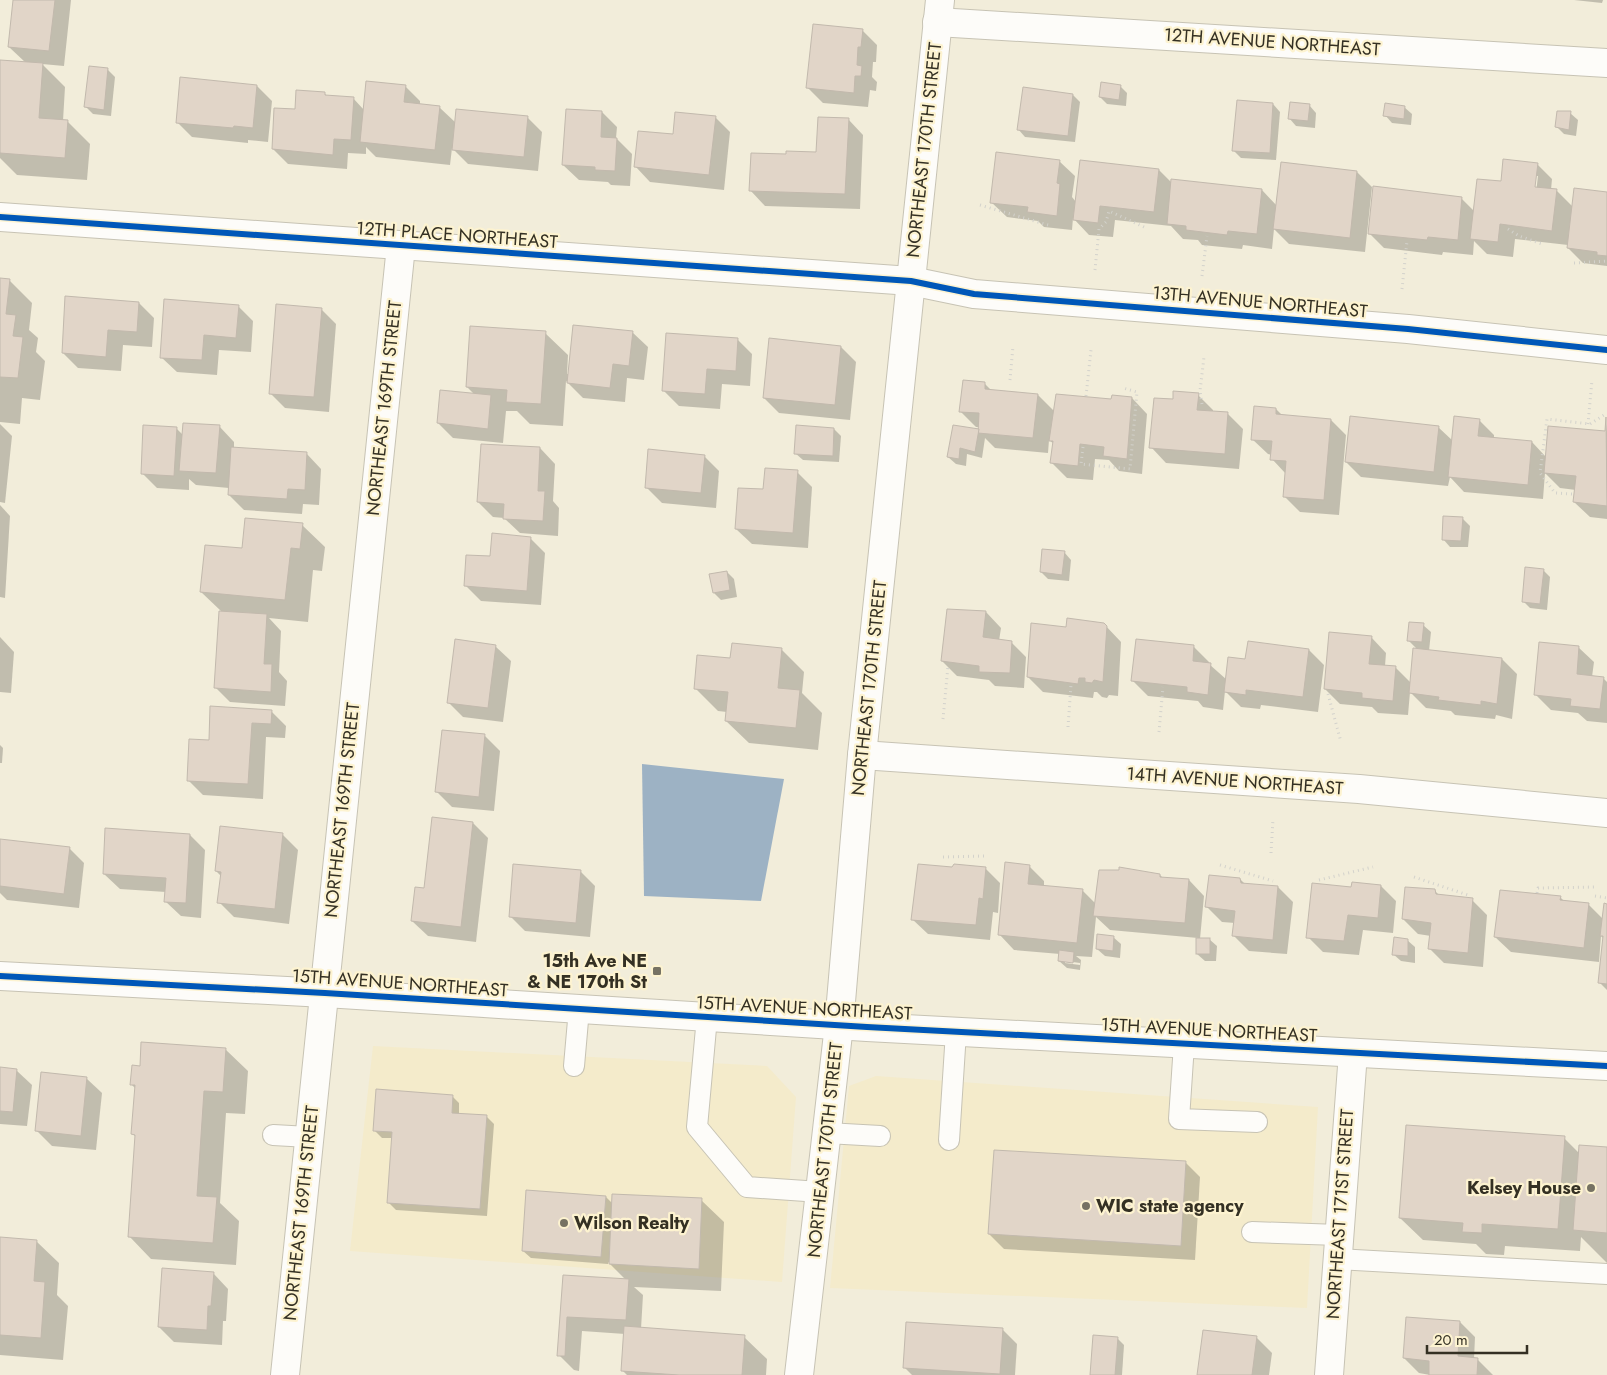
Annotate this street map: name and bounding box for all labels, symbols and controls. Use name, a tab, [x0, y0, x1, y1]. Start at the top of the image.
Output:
street label: 12TH AVENUE NORTHEAST	[1163, 21, 1382, 63]
street label: NORTHEAST 170TH STREET	[900, 40, 948, 259]
street label: 12TH PLACE NORTHEAST	[355, 215, 559, 255]
street label: 13TH AVENUE NORTHEAST	[1151, 280, 1369, 324]
street label: NORTHEAST 169TH STREET	[360, 298, 408, 517]
street label: NORTHEAST 170TH STREET	[845, 578, 893, 797]
street label: NORTHEAST 169TH STREET	[318, 700, 366, 919]
street label: 14TH AVENUE NORTHEAST	[1126, 760, 1345, 802]
place label: 15th Ave NE & NE 170th St	[527, 948, 647, 995]
street label: 15TH AVENUE NORTHEAST	[291, 962, 510, 1004]
marker: 15th Ave NE & NE 170th St	[651, 965, 663, 977]
street label: 15TH AVENUE NORTHEAST	[695, 989, 914, 1027]
street label: 15TH AVENUE NORTHEAST	[1100, 1011, 1319, 1049]
street label: NORTHEAST 170TH STREET	[801, 1040, 849, 1259]
street label: NORTHEAST 169TH STREET	[277, 1103, 325, 1322]
street label: NORTHEAST 171ST STREET	[1320, 1107, 1360, 1320]
place label: Kelsey House	[1467, 1175, 1581, 1201]
marker: Kelsey House	[1585, 1182, 1597, 1194]
place label: WIC state agency	[1096, 1193, 1244, 1219]
marker: WIC state agency	[1080, 1200, 1092, 1212]
place label: Wilson Realty	[574, 1210, 690, 1236]
marker: Wilson Realty	[558, 1217, 570, 1229]
scale bar	[1427, 1322, 1527, 1354]
text: 20 m	[1434, 1329, 1468, 1351]

